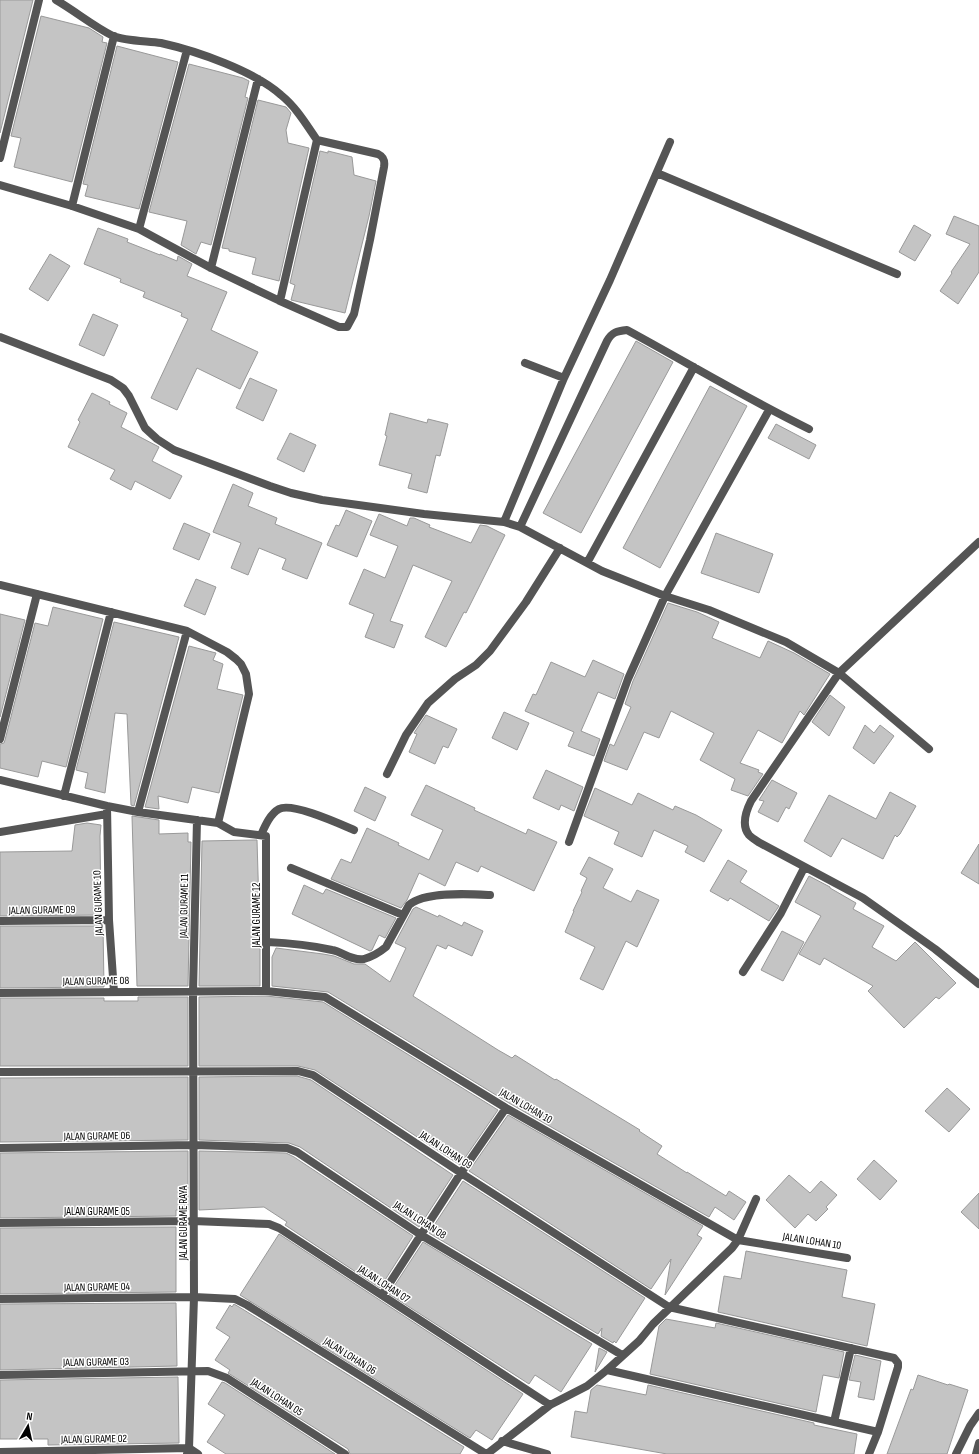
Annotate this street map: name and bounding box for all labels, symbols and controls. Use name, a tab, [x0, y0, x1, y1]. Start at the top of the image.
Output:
street label: JALAN GURAME 10	[90, 870, 106, 937]
street label: JALAN GURAME 11	[177, 874, 191, 939]
street label: JALAN GURAME 12	[250, 882, 263, 949]
street label: JALAN GURAME 09	[8, 903, 75, 917]
street label: JALAN GURAME 08	[62, 974, 129, 988]
street label: JALAN LOHAN 10	[496, 1085, 555, 1126]
street label: JALAN LOHAN 09	[416, 1128, 475, 1172]
street label: JALAN GURAME 06	[63, 1129, 130, 1143]
street label: JALAN GURAME RAYA	[177, 1185, 190, 1261]
street label: JALAN LOHAN 08	[391, 1198, 449, 1242]
street label: JALAN GURAME 05	[63, 1205, 130, 1218]
street label: JALAN LOHAN 10	[781, 1230, 842, 1252]
street label: JALAN LOHAN 07	[355, 1262, 413, 1306]
street label: JALAN GURAME 04	[63, 1280, 131, 1294]
street label: JALAN LOHAN 06	[320, 1334, 379, 1377]
street label: JALAN GURAME 03	[62, 1355, 130, 1369]
street label: JALAN LOHAN 05	[248, 1375, 305, 1419]
north arrow	[8, 1406, 48, 1446]
text: N	[26, 1410, 34, 1424]
street label: JALAN GURAME 02	[60, 1432, 128, 1446]

